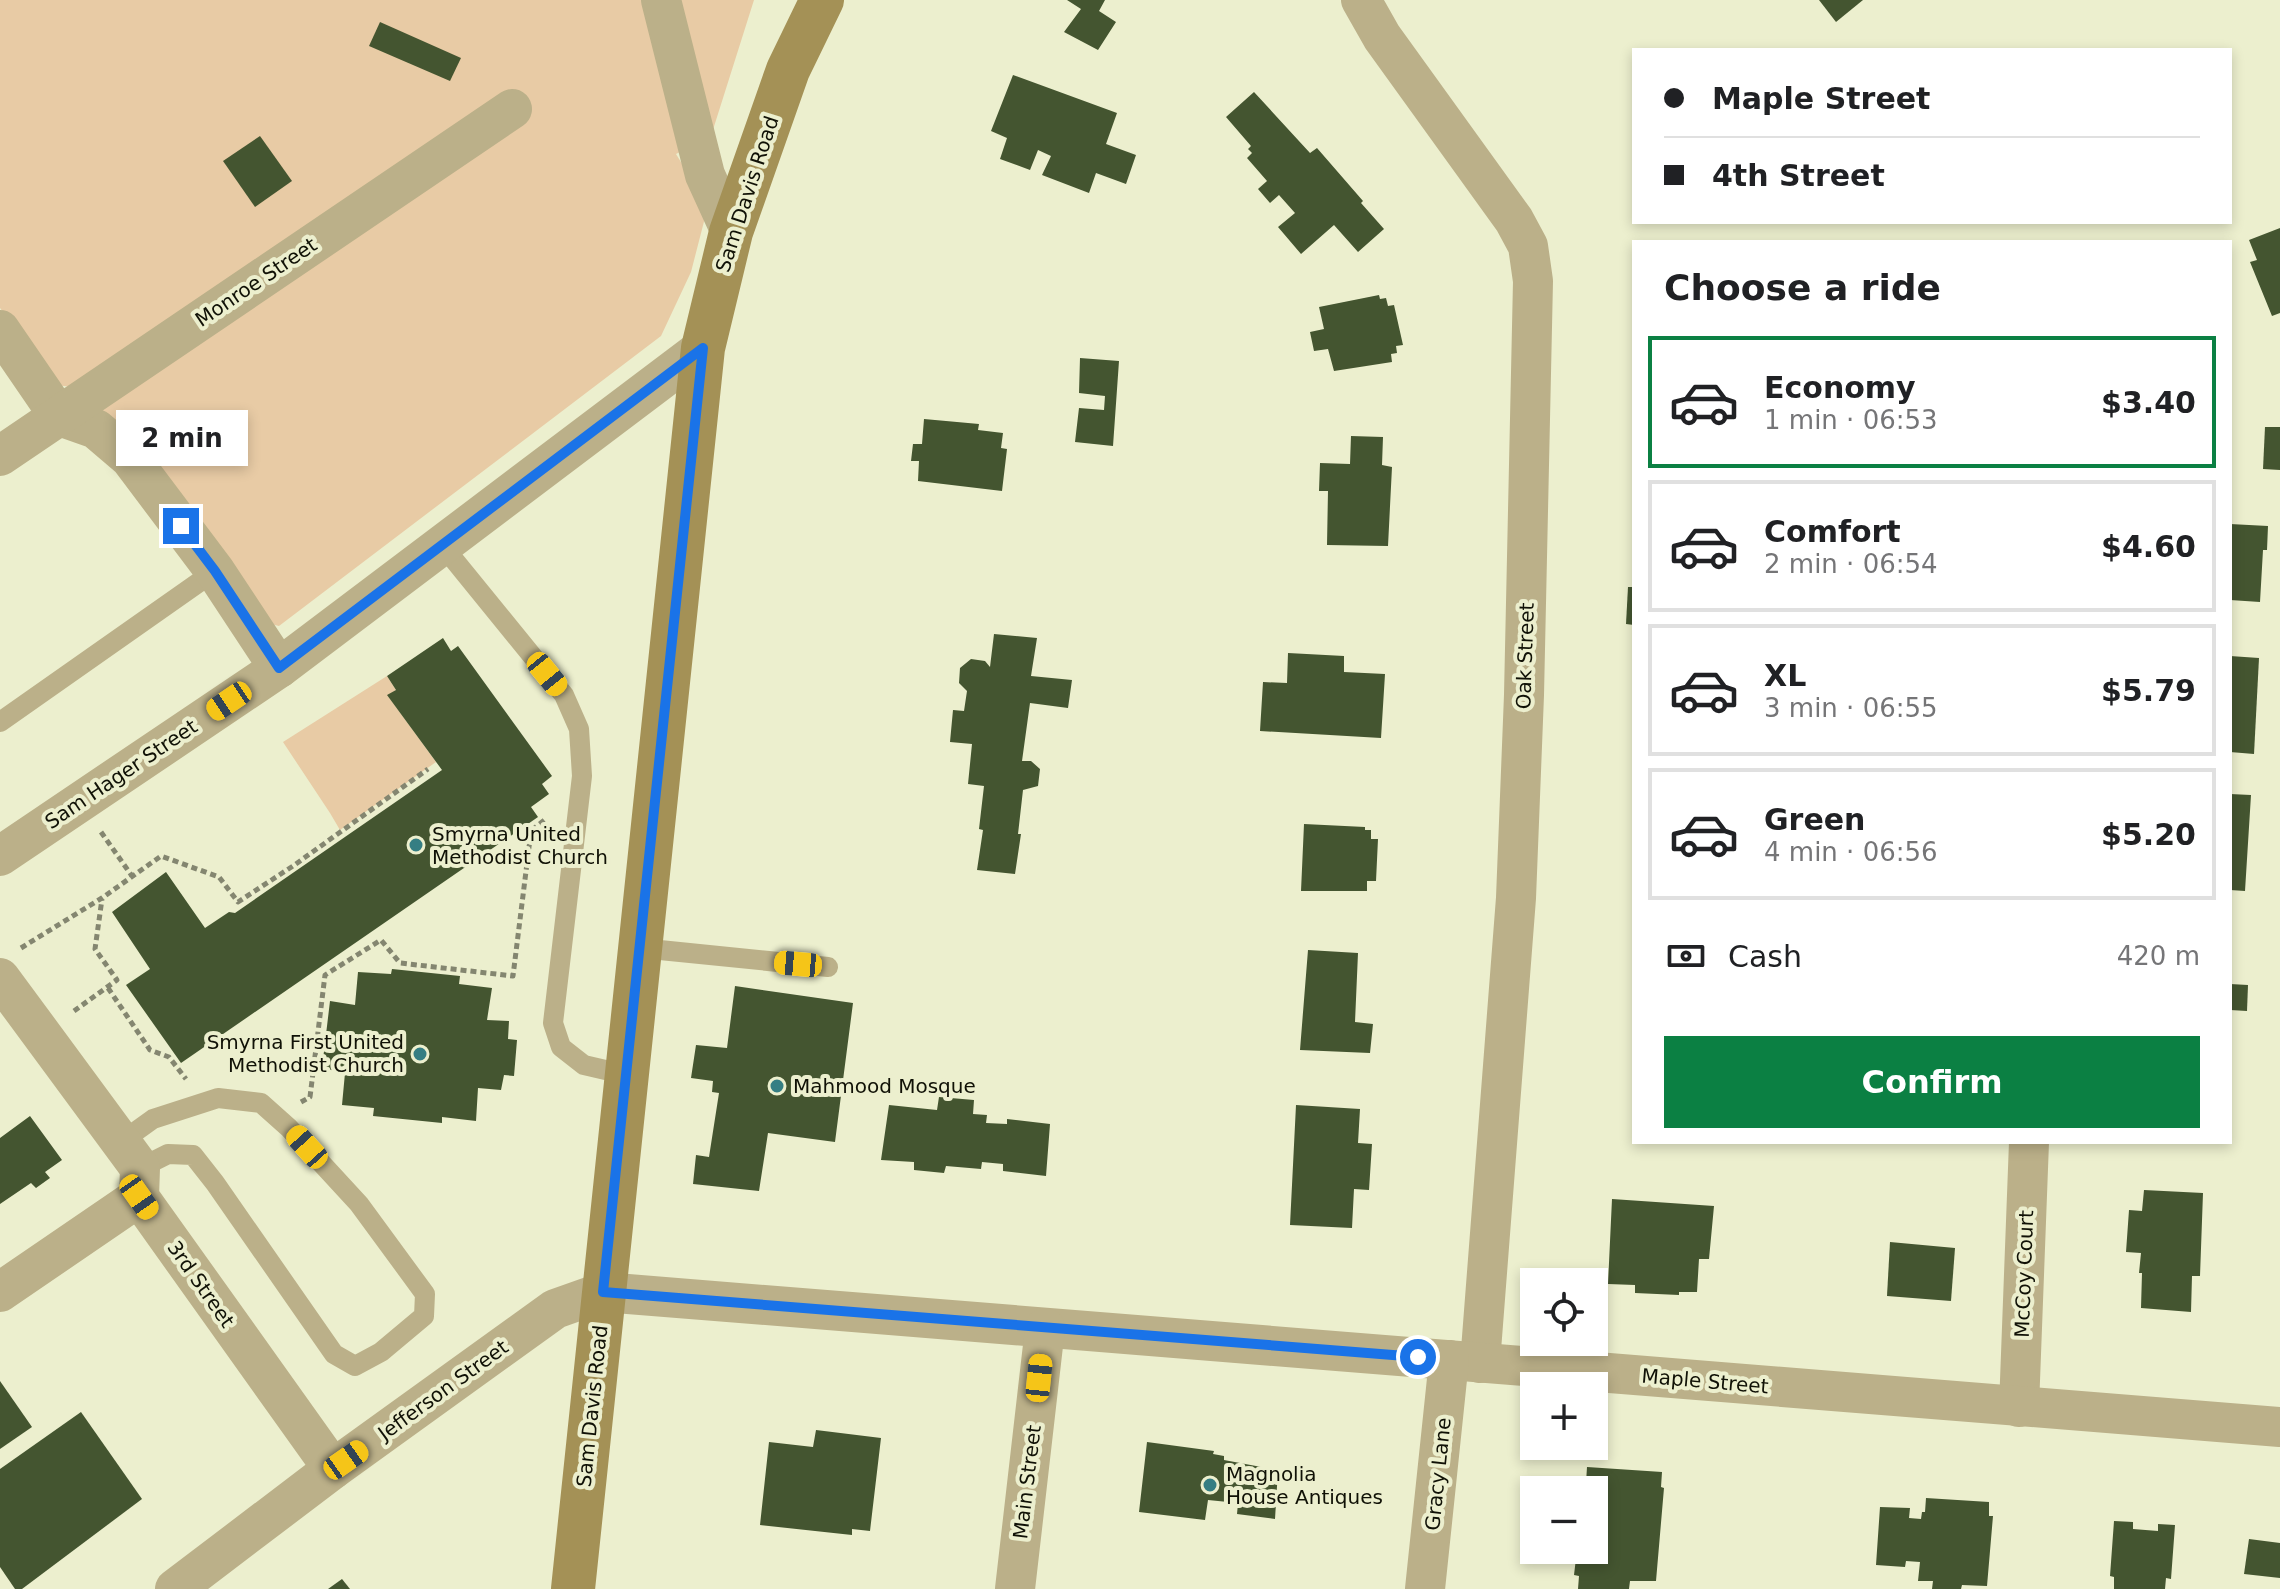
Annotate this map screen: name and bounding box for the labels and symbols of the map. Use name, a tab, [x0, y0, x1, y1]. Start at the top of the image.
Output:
street label: Sam Davis Road	[710, 113, 784, 275]
street label: Monroe Street	[191, 232, 322, 332]
callout: 2 min	[115, 410, 247, 466]
route end	[163, 508, 199, 544]
street label: Oak Street	[1511, 602, 1539, 710]
car	[523, 648, 571, 700]
car	[202, 678, 256, 724]
street label: Sam Hager Street	[40, 714, 202, 834]
place label: Smyrna United Methodist Church	[432, 822, 608, 869]
marker: Smyrna United Methodist Church	[407, 836, 425, 854]
car	[773, 950, 823, 978]
place label: Smyrna First United Methodist Church	[207, 1030, 404, 1077]
marker: Smyrna First United Methodist Church	[411, 1045, 429, 1063]
place label: Mahmood Mosque	[793, 1074, 976, 1098]
marker: Mahmood Mosque	[768, 1077, 786, 1095]
car	[282, 1121, 332, 1173]
car	[115, 1170, 163, 1224]
street label: McCoy Court	[2010, 1210, 2038, 1338]
street label: 3rd Street	[162, 1236, 240, 1332]
street label: Sam Davis Road	[572, 1324, 612, 1488]
street label: Jefferson Street	[372, 1335, 513, 1446]
route start	[1400, 1339, 1436, 1375]
car	[1025, 1353, 1053, 1403]
street label: Maple Street	[1641, 1364, 1770, 1399]
street label: Gracy Lane	[1420, 1416, 1456, 1532]
street label: Main Street	[1008, 1423, 1046, 1540]
car	[319, 1436, 373, 1484]
place label: Magnolia House Antiques	[1226, 1462, 1383, 1509]
marker: Magnolia House Antiques	[1201, 1476, 1219, 1494]

